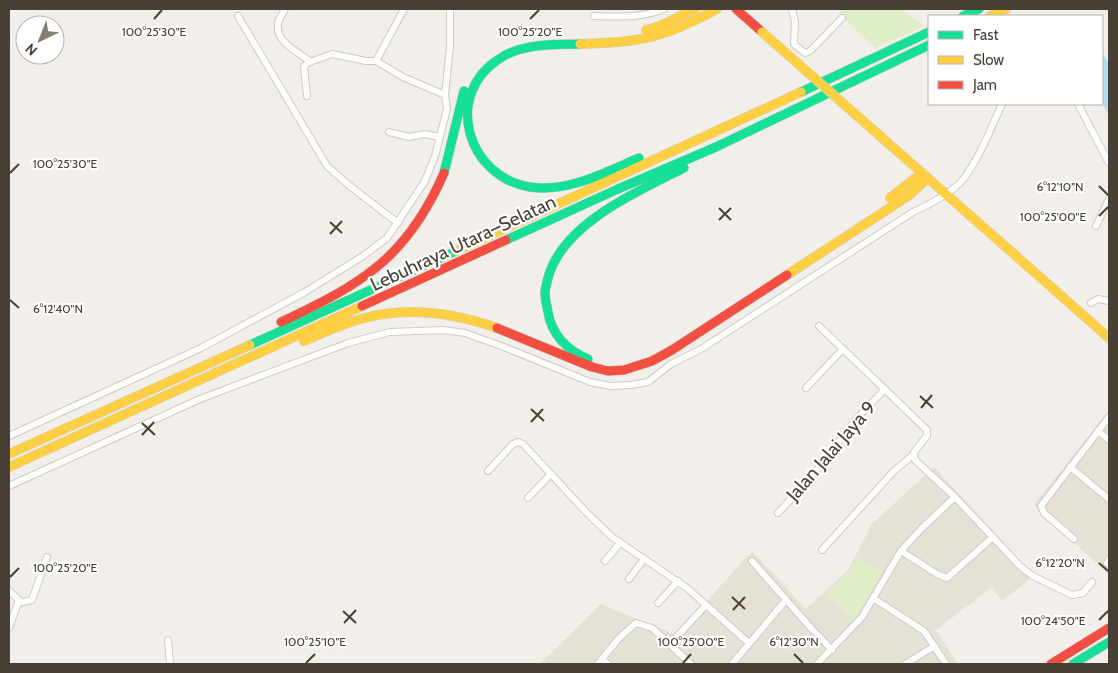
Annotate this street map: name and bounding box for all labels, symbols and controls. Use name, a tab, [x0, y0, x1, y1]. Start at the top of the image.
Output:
north arrow	[15, 15, 65, 65]
legend	[928, 15, 1103, 105]
text: 100°25'30"E	[122, 24, 187, 39]
text: 100°25'20"E	[498, 24, 562, 39]
text: Fast	[973, 26, 998, 44]
text: N	[21, 40, 41, 59]
text: Slow	[973, 51, 1004, 69]
text: Jam	[972, 76, 997, 94]
text: 100°25'30"E	[33, 156, 98, 171]
text: 6°12'10"N	[1036, 179, 1084, 194]
street label: Lebuhraya Utara–Selatan	[367, 190, 559, 296]
text: 100°25'00"E	[1020, 209, 1086, 224]
text: 6°12'40"N	[33, 301, 83, 316]
street label: Jalan Jalai Jaya 9	[781, 396, 881, 506]
text: 6°12'20"N	[1035, 555, 1085, 570]
text: 100°25'20"E	[33, 560, 97, 575]
text: 100°24'50"E	[1021, 613, 1086, 628]
text: 100°25'10"E	[284, 634, 346, 649]
text: 100°25'00"E	[658, 634, 724, 649]
text: 6°12'30"N	[769, 634, 819, 649]

